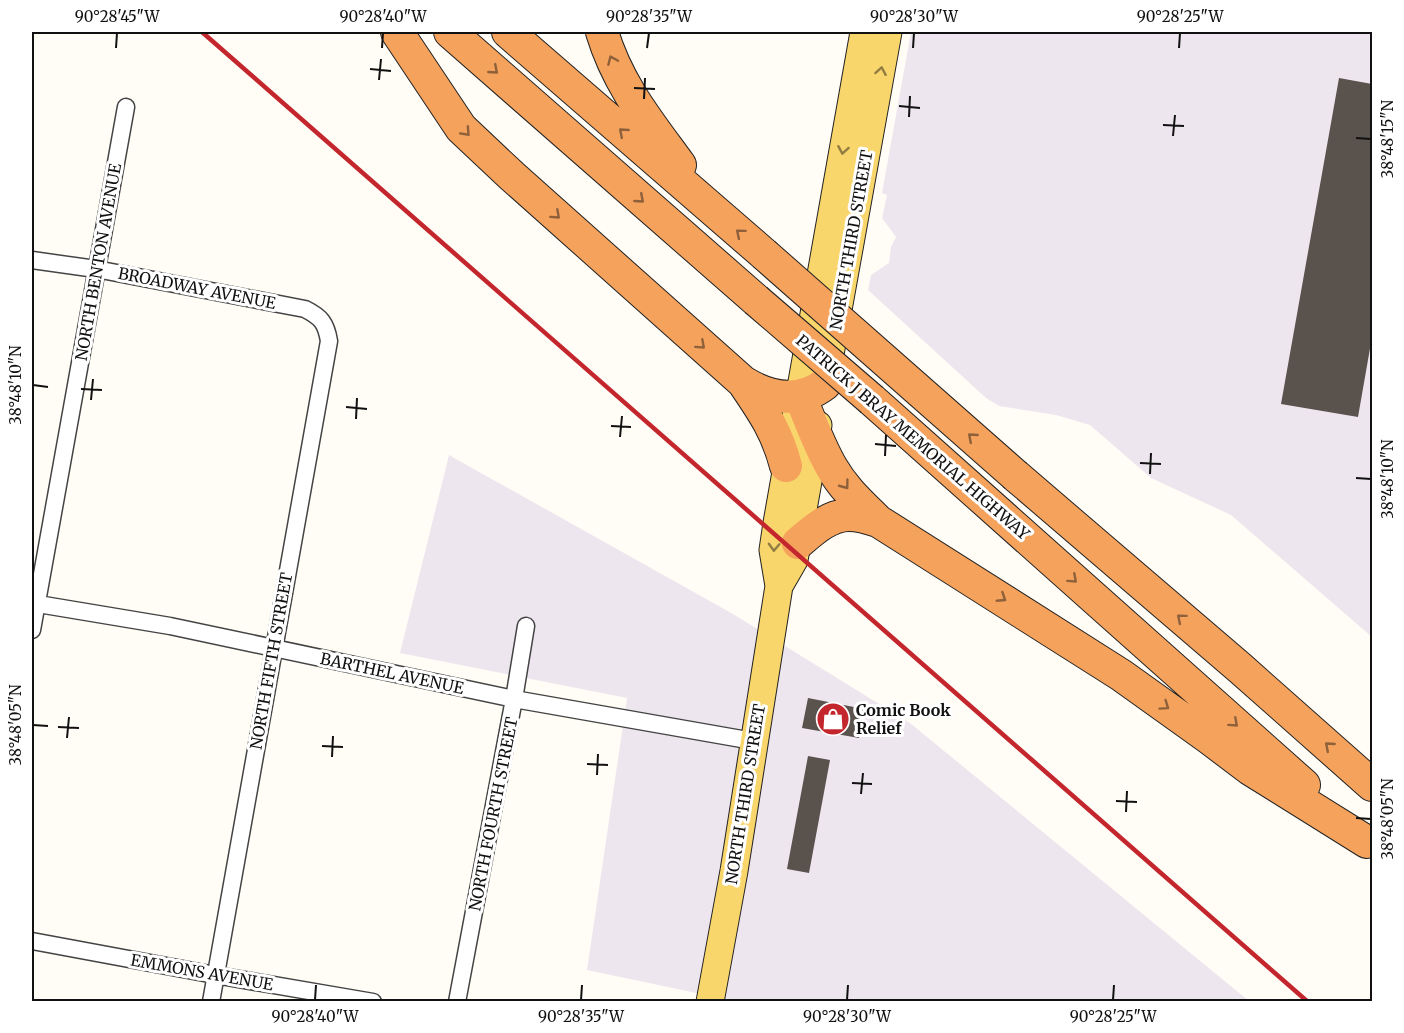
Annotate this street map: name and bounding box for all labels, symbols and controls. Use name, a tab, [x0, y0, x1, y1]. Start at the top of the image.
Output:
text: 90°28'45"W	[75, 7, 160, 26]
text: 90°28'40"W	[339, 7, 428, 26]
text: 90°28'35"W	[606, 7, 693, 26]
text: 90°28'30"W	[870, 7, 959, 26]
text: 90°28'25"W	[1137, 7, 1224, 26]
one-way arrow	[607, 55, 619, 66]
one-way arrow	[487, 63, 498, 74]
one-way arrow	[874, 67, 887, 77]
text: 38°48'15"N	[1378, 99, 1397, 178]
one-way arrow	[458, 124, 469, 135]
one-way arrow	[619, 128, 630, 139]
one-way arrow	[837, 144, 850, 154]
street label: NORTH THIRD STREET	[825, 149, 877, 331]
street label: NORTH BENTON AVENUE	[71, 161, 125, 362]
one-way arrow	[633, 192, 644, 203]
one-way arrow	[549, 208, 560, 219]
one-way arrow	[736, 229, 747, 240]
street label: BROADWAY AVENUE	[116, 263, 278, 313]
street label: PATRICK J BRAY MEMORIAL HIGHWAY	[792, 330, 1034, 544]
one-way arrow	[694, 338, 705, 349]
text: 38°48'10"N	[6, 345, 25, 425]
one-way arrow	[968, 433, 979, 444]
text: 38°48'10"N	[1378, 439, 1397, 519]
one-way arrow	[837, 479, 848, 490]
one-way arrow	[768, 543, 781, 552]
street label: NORTH FIFTH STREET	[246, 571, 296, 751]
one-way arrow	[1066, 572, 1076, 583]
one-way arrow	[996, 591, 1006, 603]
one-way arrow	[1177, 614, 1188, 625]
street label: BARTHEL AVENUE	[318, 648, 466, 698]
text: 38°48'05"N	[6, 684, 25, 766]
one-way arrow	[1158, 698, 1169, 709]
place label: Comic Book Relief	[856, 700, 951, 738]
shop icon: Comic Book Relief	[815, 701, 851, 737]
street label: NORTH THIRD STREET	[721, 702, 769, 886]
street label: NORTH FOURTH STREET	[464, 715, 522, 913]
one-way arrow	[1227, 716, 1238, 727]
one-way arrow	[1325, 742, 1336, 753]
text: 38°48'05"N	[1378, 778, 1397, 860]
street label: EMMONS AVENUE	[129, 950, 276, 995]
text: 90°28'40"W	[271, 1007, 360, 1026]
text: 90°28'35"W	[538, 1007, 625, 1026]
text: 90°28'30"W	[803, 1007, 892, 1026]
text: 90°28'25"W	[1070, 1007, 1157, 1026]

